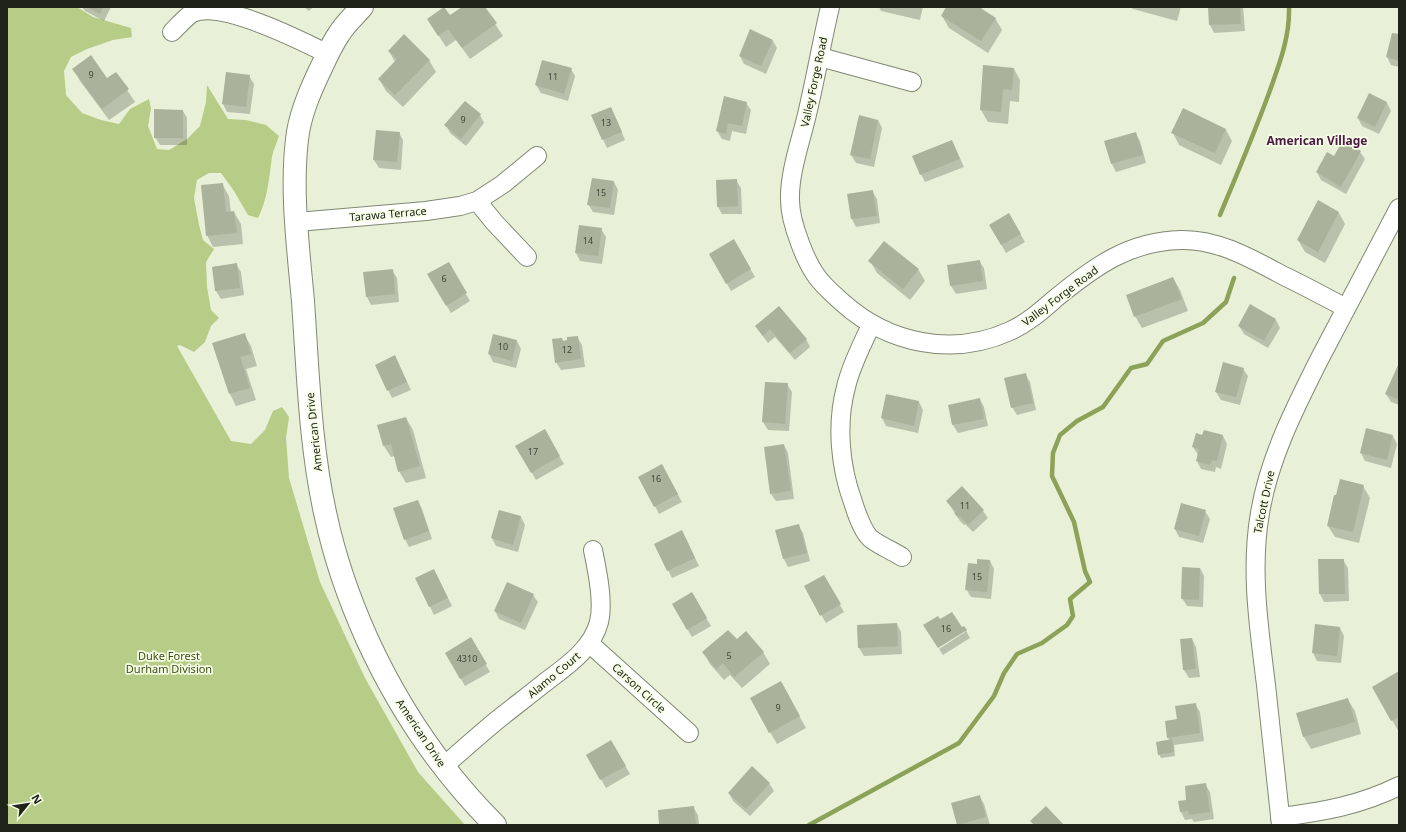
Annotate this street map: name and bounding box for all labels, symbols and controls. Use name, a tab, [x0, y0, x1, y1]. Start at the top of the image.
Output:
street label: Valley Forge Road	[797, 35, 830, 128]
house number: 9	[88, 68, 94, 81]
house number: 11	[548, 70, 558, 83]
house number: 9	[460, 113, 466, 126]
house number: 13	[601, 116, 611, 129]
district label: American Village	[1267, 132, 1367, 149]
house number: 15	[596, 186, 606, 199]
street label: Tarawa Terrace	[349, 203, 427, 224]
house number: 14	[583, 234, 593, 247]
street label: Valley Forge Road	[1019, 262, 1101, 329]
house number: 6	[441, 272, 447, 285]
house number: 10	[498, 340, 508, 353]
house number: 12	[562, 343, 572, 356]
street label: American Drive	[302, 392, 325, 472]
house number: 17	[528, 445, 538, 458]
street label: Talcott Drive	[1250, 469, 1278, 535]
house number: 16	[651, 472, 661, 485]
house number: 11	[960, 499, 970, 512]
house number: 15	[972, 570, 982, 583]
house number: 16	[941, 622, 951, 635]
park label: Duke Forest Durham Division	[126, 648, 212, 676]
street label: Alamo Court	[524, 648, 583, 701]
house number: 5	[726, 649, 732, 662]
house number: 4310	[457, 652, 477, 665]
street label: Carson Circle	[609, 659, 670, 716]
street label: American Drive	[393, 696, 450, 770]
house number: 9	[775, 701, 781, 714]
north arrow	[8, 784, 48, 824]
text: N	[28, 791, 46, 806]

